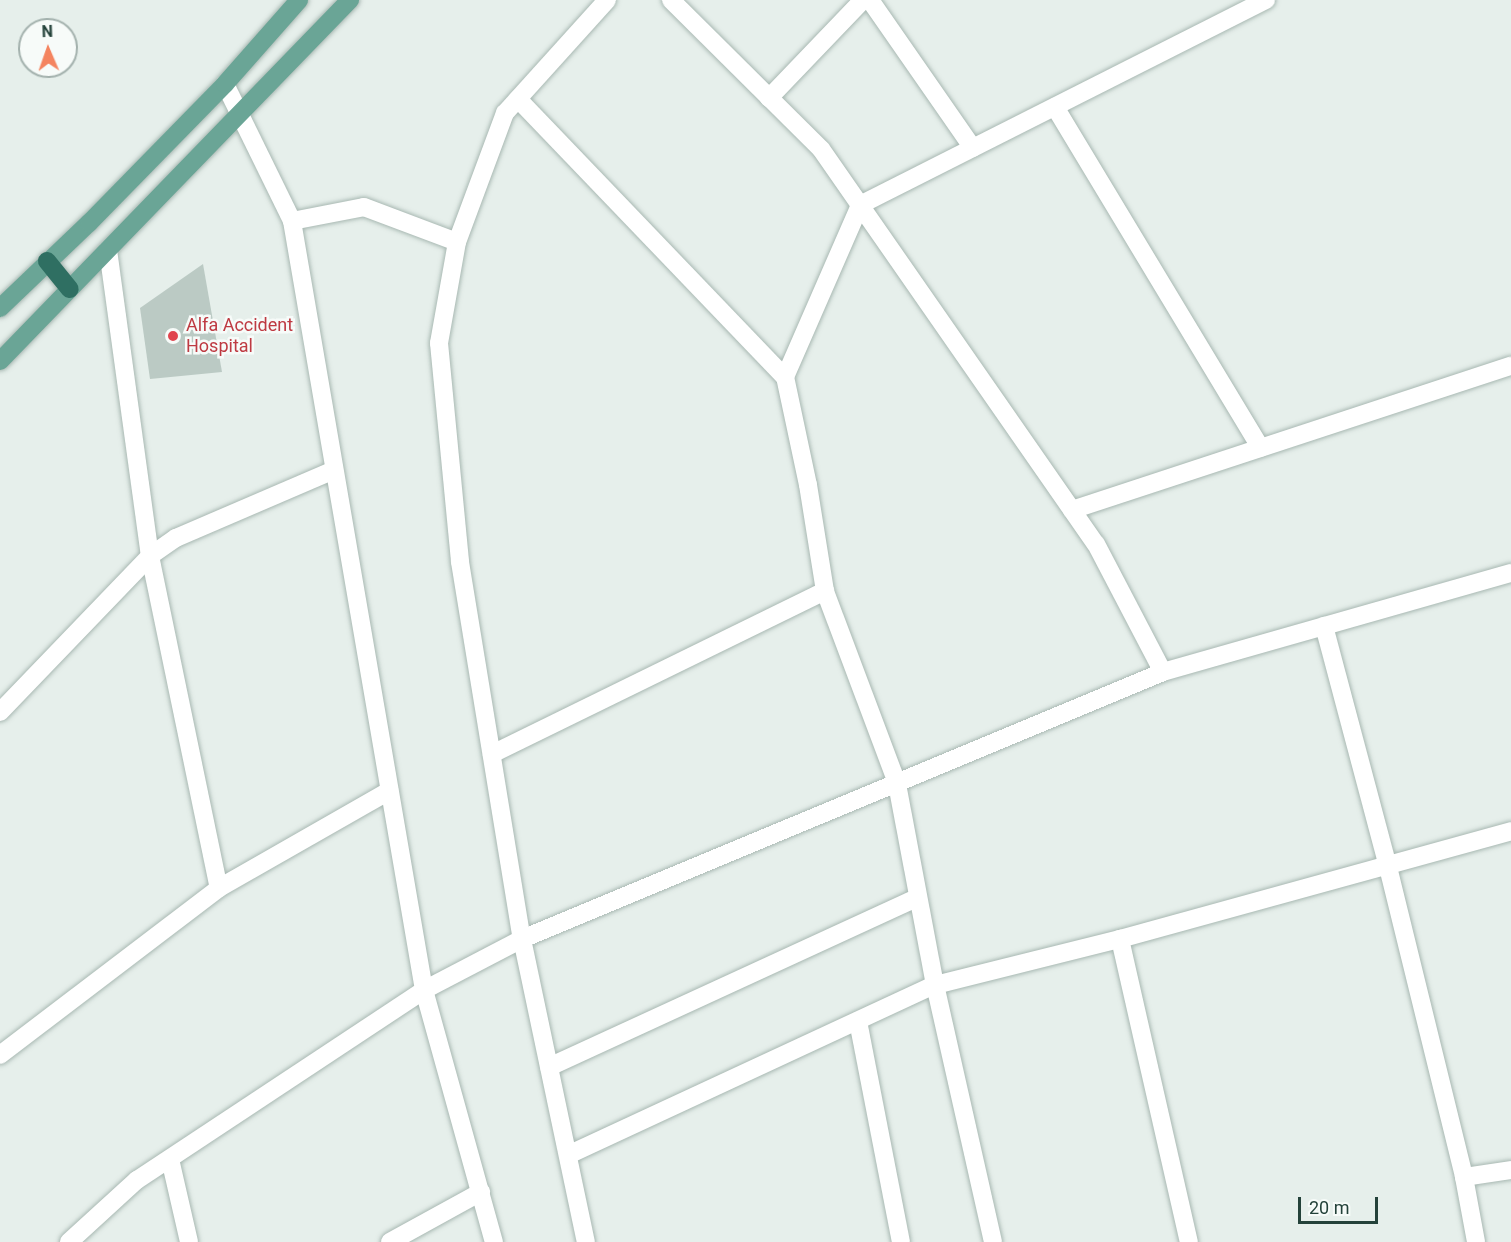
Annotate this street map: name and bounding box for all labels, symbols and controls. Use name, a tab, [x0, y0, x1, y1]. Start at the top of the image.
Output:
north arrow	[18, 18, 78, 78]
text: N	[41, 22, 53, 41]
place label: Alfa Accident Hospital	[186, 315, 293, 358]
marker: Alfa Accident Hospital	[164, 327, 182, 345]
scale bar	[1301, 1185, 1380, 1223]
text: 20 m	[1309, 1197, 1349, 1218]

